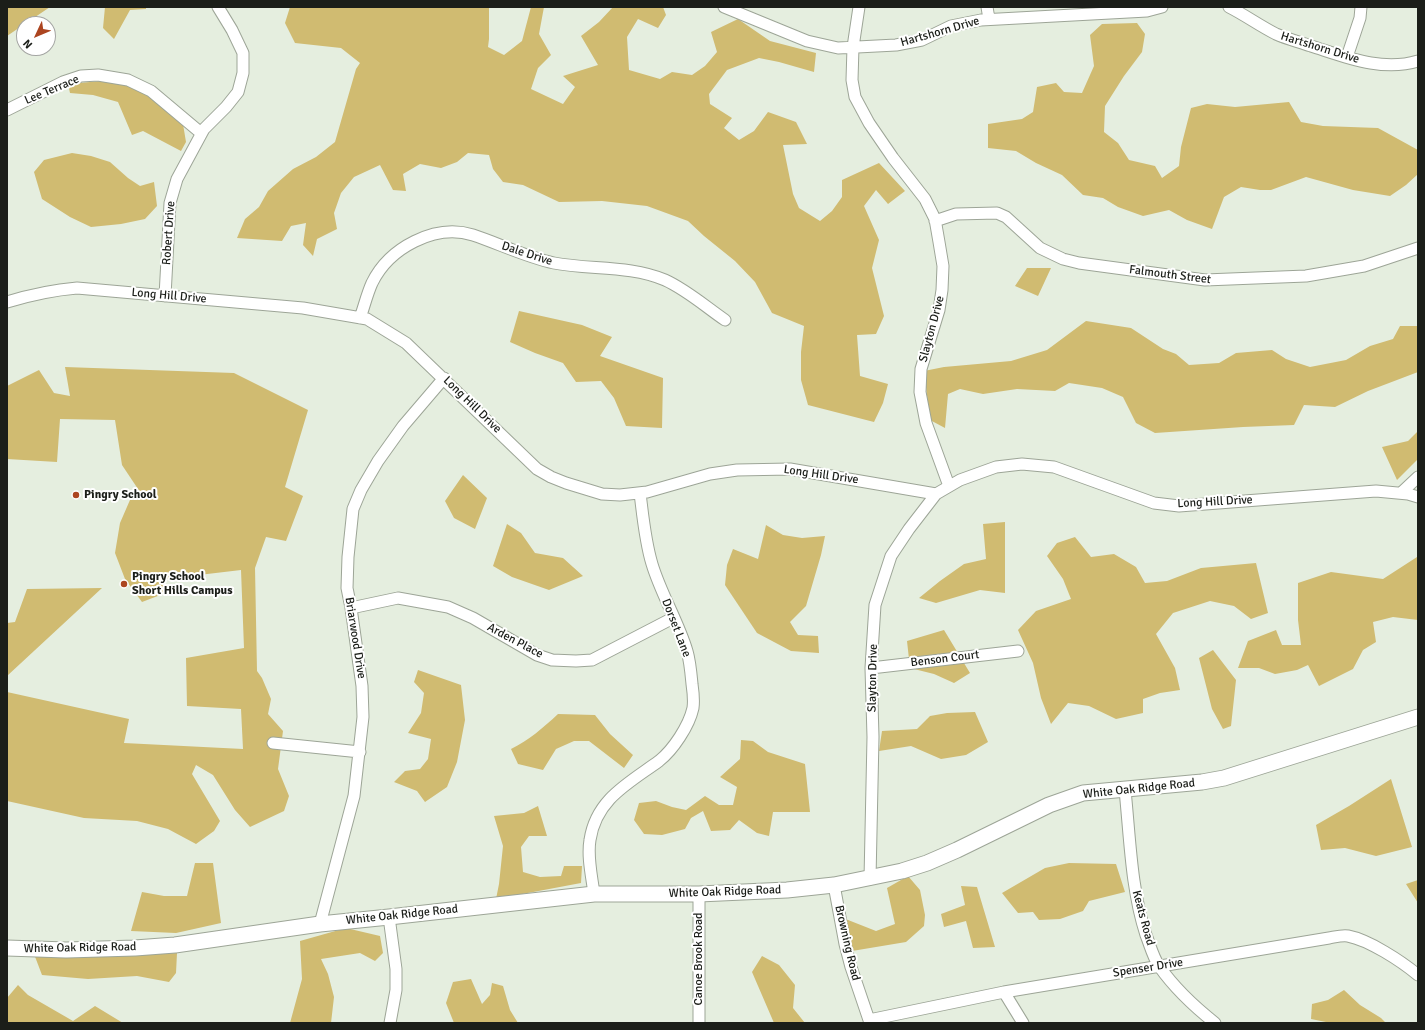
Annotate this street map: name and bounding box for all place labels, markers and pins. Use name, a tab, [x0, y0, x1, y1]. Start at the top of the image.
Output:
place label: Pingry School	[84, 488, 157, 502]
marker: Pingry School	[71, 490, 81, 500]
place label: Pingry School Short Hills Campus	[132, 570, 232, 598]
marker: Pingry School Short Hills Campus	[119, 579, 129, 589]

